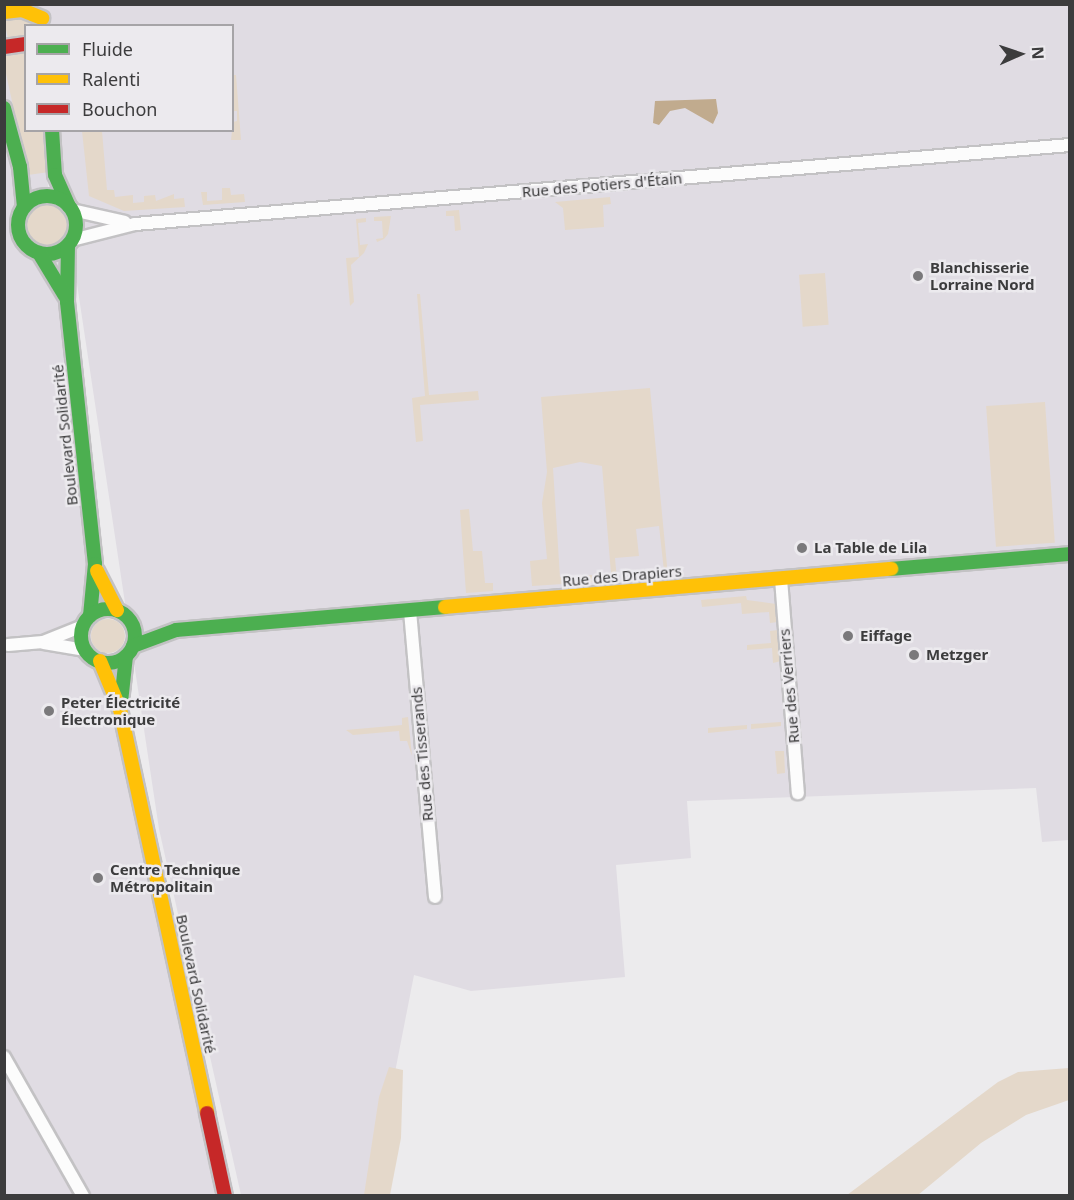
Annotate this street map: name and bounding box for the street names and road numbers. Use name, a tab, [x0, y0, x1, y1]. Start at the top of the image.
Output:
street label: Rue des Potiers d'Étain	[521, 169, 683, 201]
street label: Boulevard Solidarité	[49, 364, 81, 506]
street label: Rue des Drapiers	[561, 562, 683, 590]
street label: Rue des Verriers	[775, 628, 803, 744]
street label: Rue des Tisserands	[407, 686, 437, 822]
street label: Boulevard Solidarité	[172, 913, 220, 1055]

